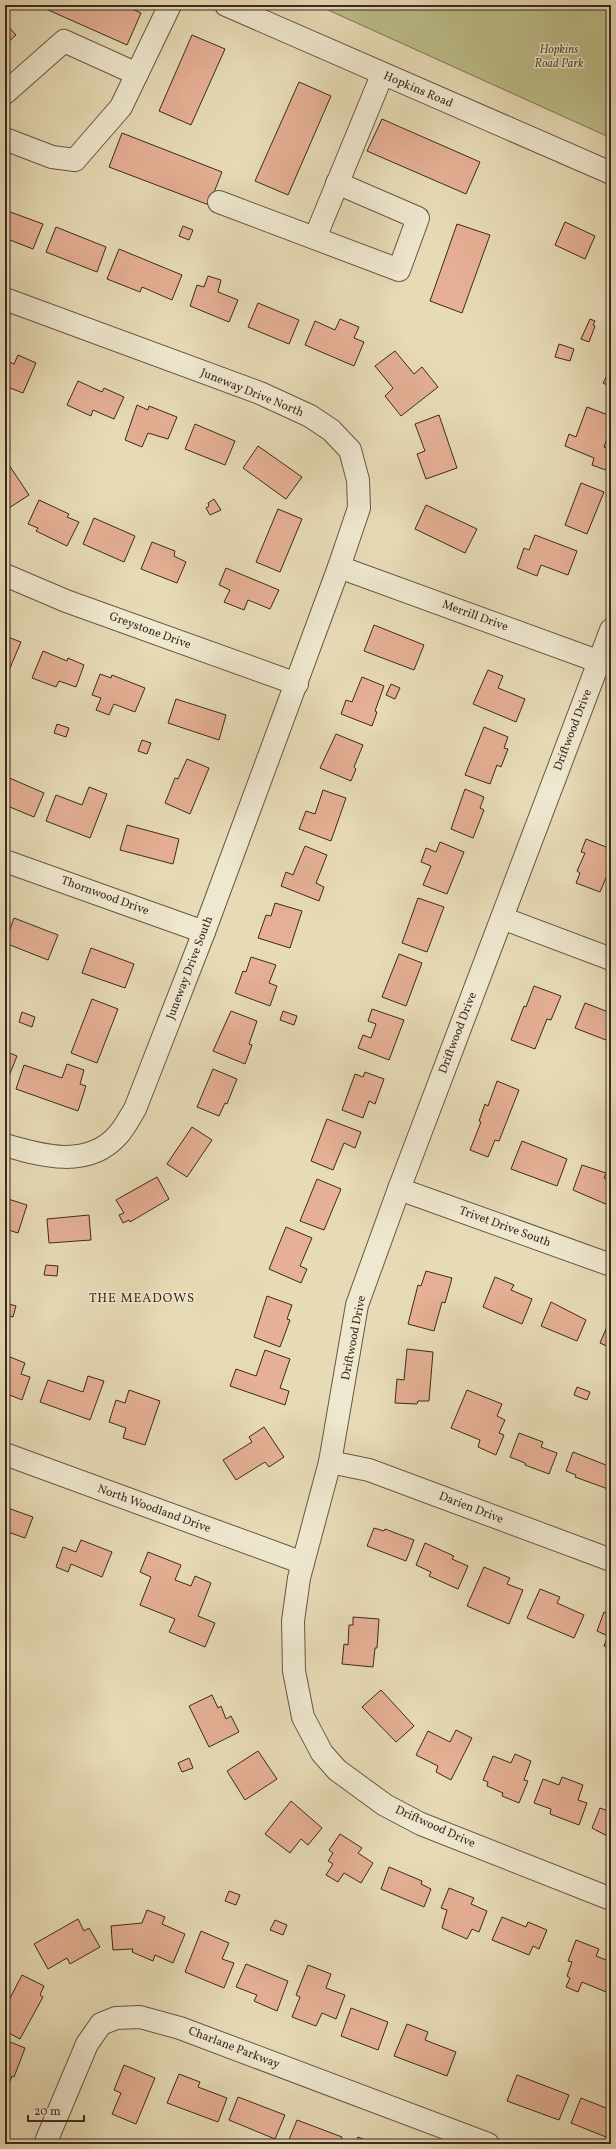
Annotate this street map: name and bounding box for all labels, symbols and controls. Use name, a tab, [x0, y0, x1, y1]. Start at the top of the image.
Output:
park label: Hopkins Road Park	[534, 42, 584, 72]
street label: Hopkins Road	[381, 68, 455, 112]
street label: Juneway Drive North	[198, 365, 306, 421]
street label: Merrill Drive	[440, 597, 511, 635]
street label: Greystone Drive	[107, 609, 193, 653]
street label: Driftwood Drive	[550, 687, 596, 773]
street label: Thornwood Drive	[59, 873, 151, 919]
street label: Juneway Drive South	[163, 914, 217, 1022]
street label: Driftwood Drive	[435, 990, 481, 1076]
street label: Trivet Drive South	[457, 1203, 553, 1251]
district label: THE MEADOWS	[89, 1290, 195, 1308]
street label: Driftwood Drive	[338, 1294, 370, 1382]
street label: North Woodland Drive	[95, 1481, 213, 1537]
street label: Darien Drive	[436, 1488, 506, 1528]
street label: Driftwood Drive	[392, 1802, 478, 1852]
street label: Charlane Parkway	[186, 2023, 282, 2073]
scale bar	[28, 2097, 84, 2123]
text: 20 m	[34, 2104, 61, 2120]

